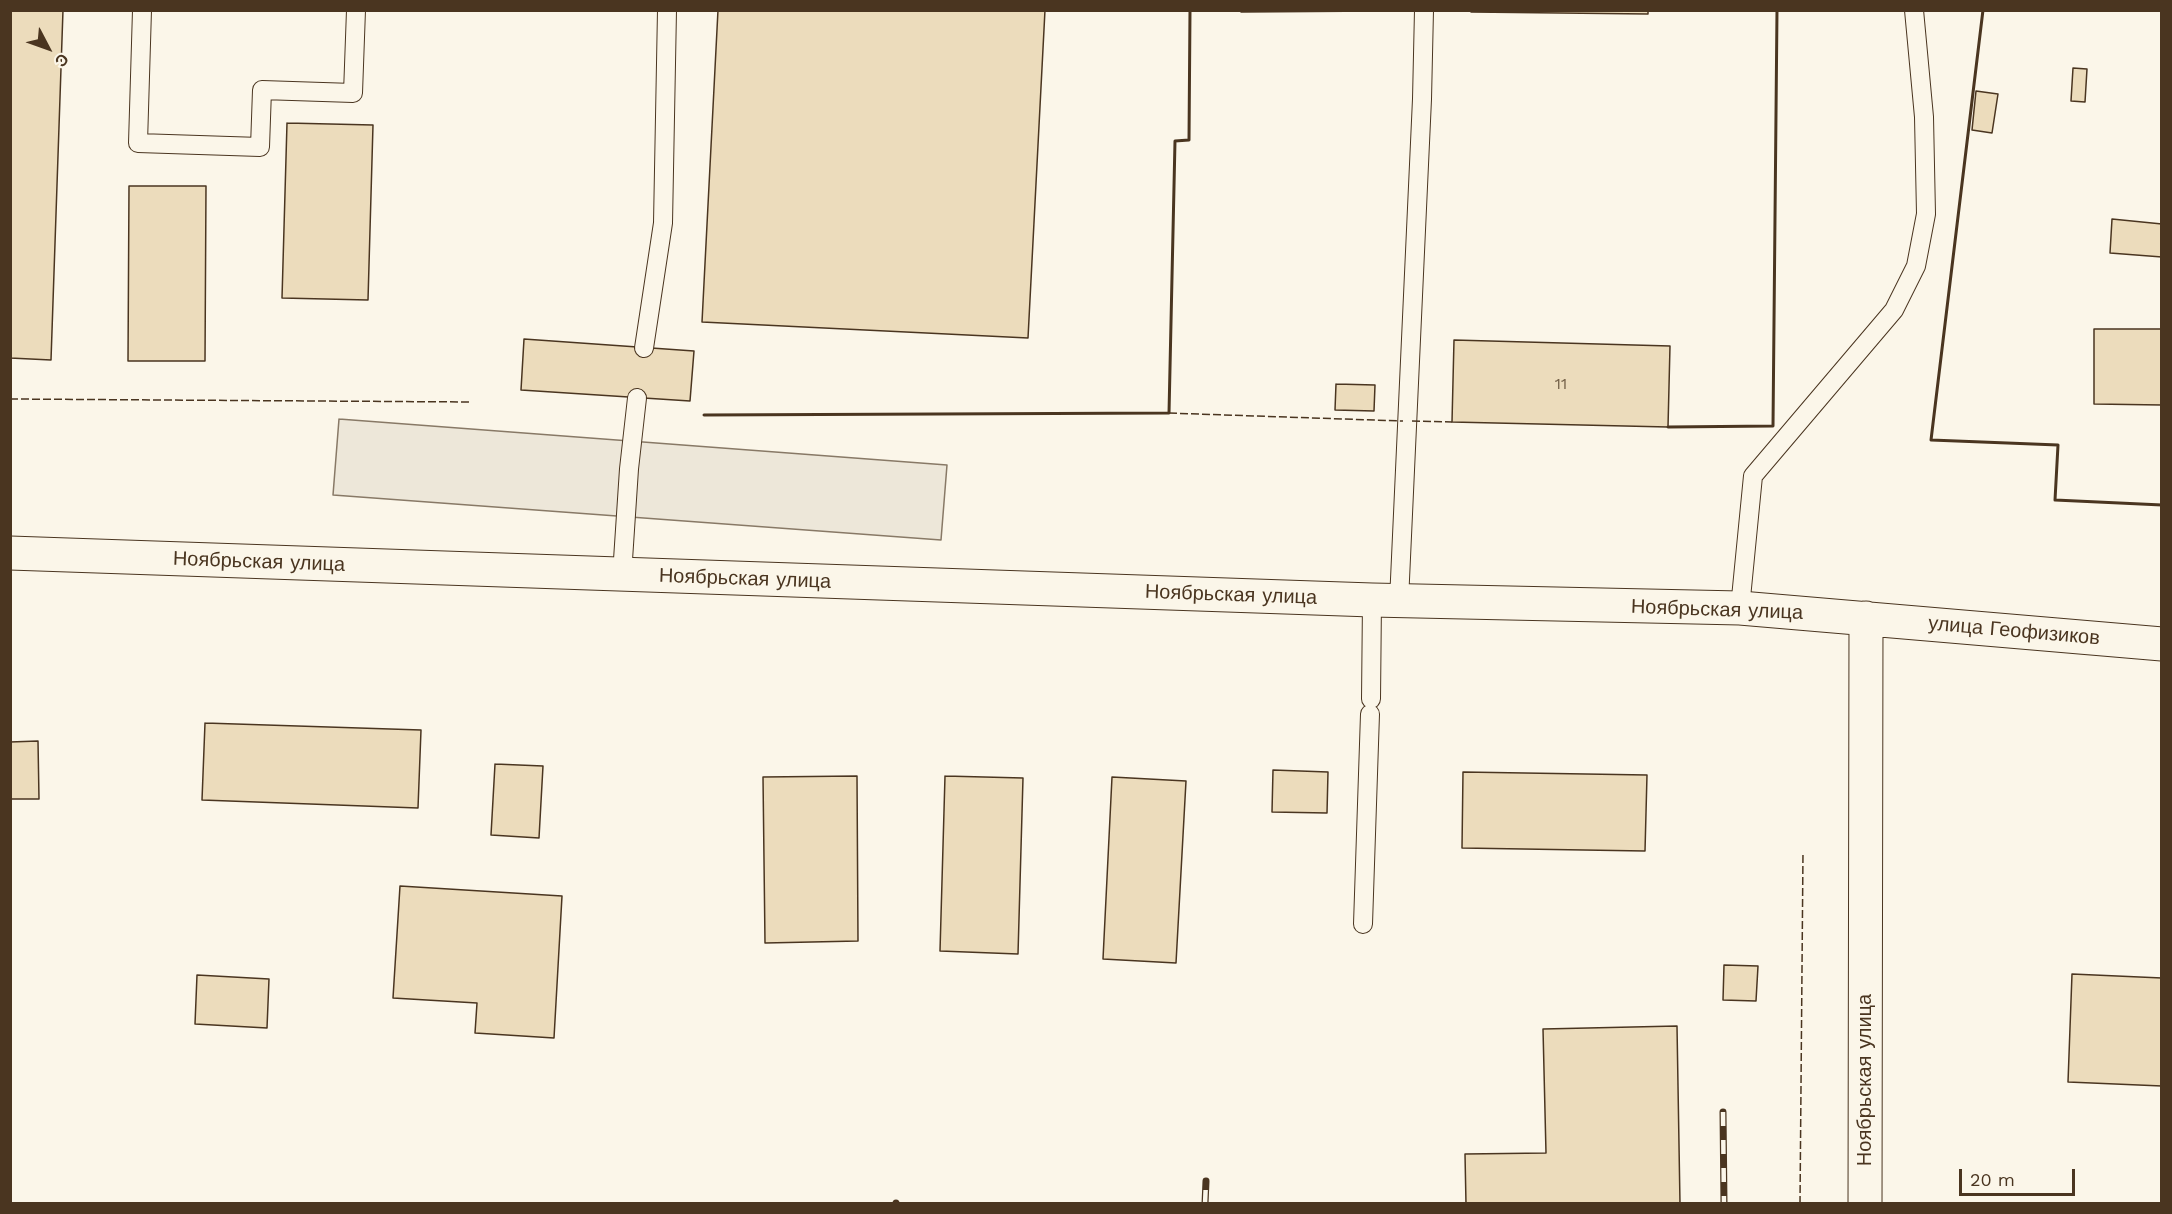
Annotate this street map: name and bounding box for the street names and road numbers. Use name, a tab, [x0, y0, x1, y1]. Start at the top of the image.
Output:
street label: Ноябрьская улица	[172, 547, 346, 577]
street label: Ноябрьская улица	[658, 564, 832, 594]
street label: Ноябрьская улица	[1144, 580, 1318, 610]
street label: Ноябрьская улица	[1630, 595, 1804, 625]
street label: улица Геофизиков	[1927, 612, 2101, 650]
street label: Ноябрьская улица	[1853, 994, 1877, 1166]

